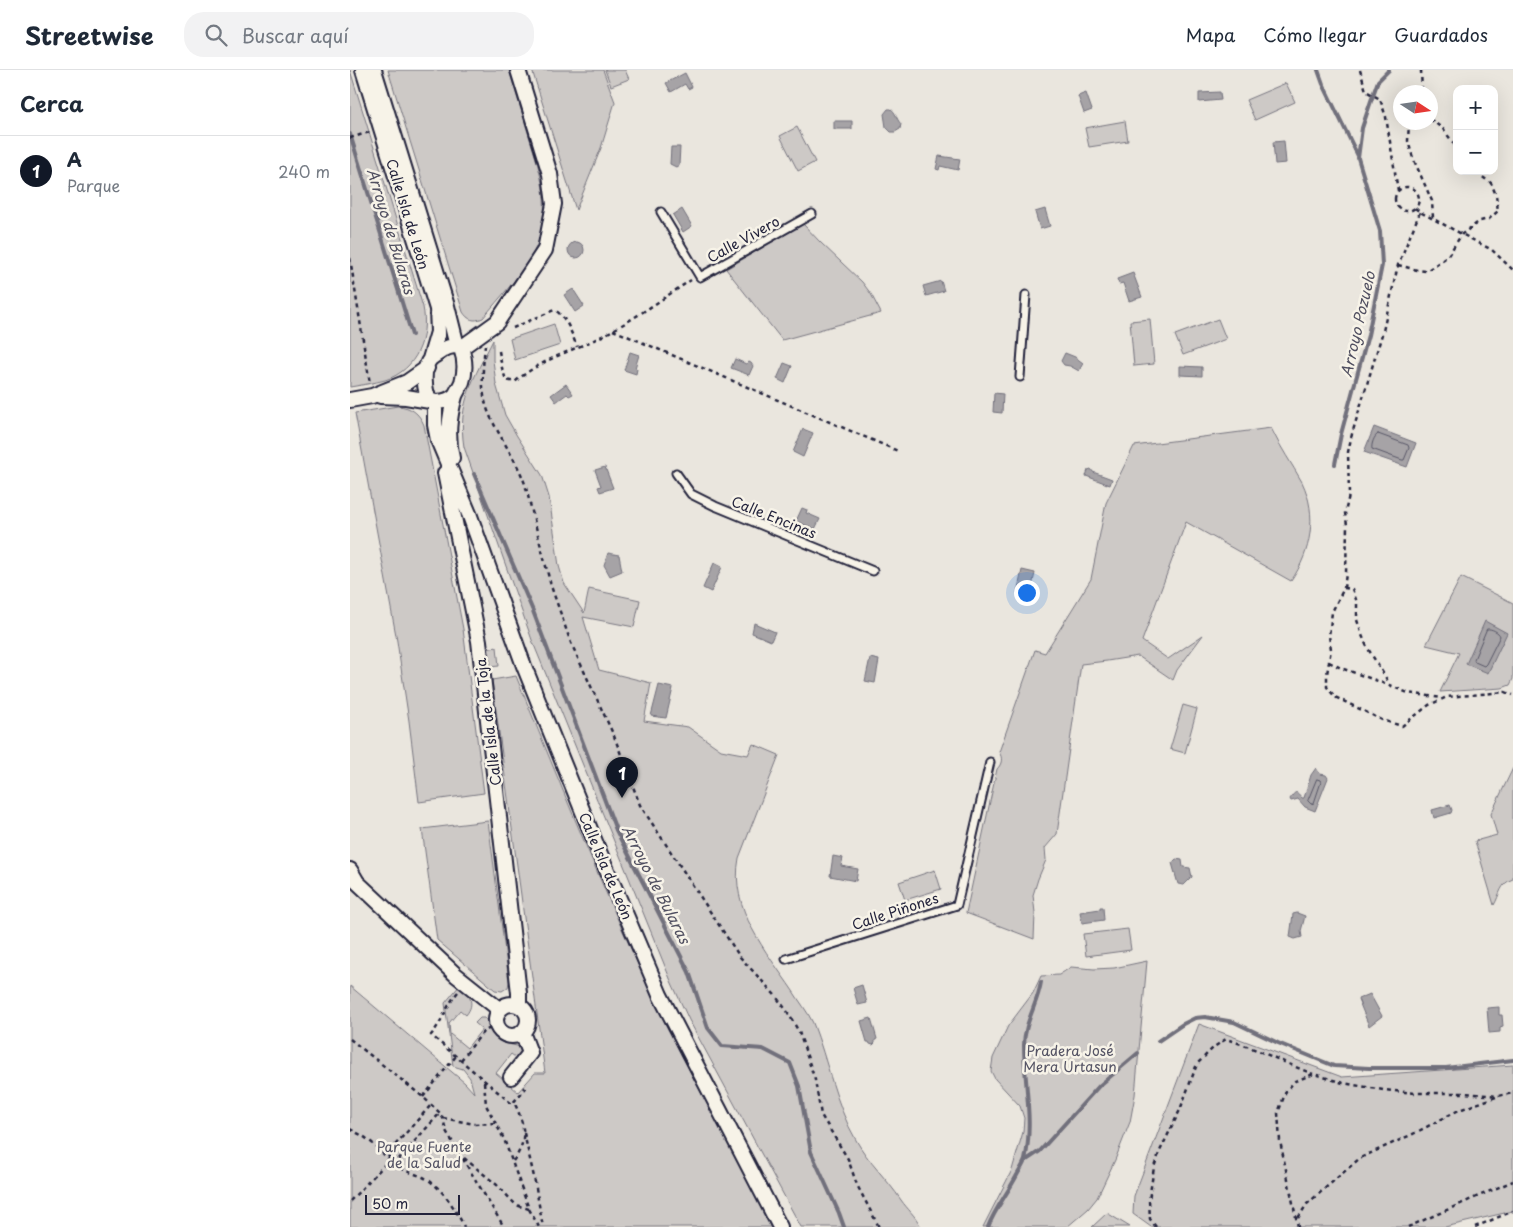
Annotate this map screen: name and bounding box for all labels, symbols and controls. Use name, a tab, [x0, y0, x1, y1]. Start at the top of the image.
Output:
search box	[184, 12, 534, 57]
text: Streetwise	[25, 17, 154, 53]
icon: search	[202, 21, 230, 49]
text: Buscar aquí	[242, 21, 349, 49]
text: Mapa	[1186, 21, 1235, 48]
text: Cómo llegar	[1263, 21, 1366, 48]
text: Guardados	[1394, 21, 1488, 48]
north arrow	[1393, 85, 1438, 130]
map controls	[1453, 85, 1498, 175]
button: +	[1453, 85, 1498, 130]
text: Cerca	[20, 87, 84, 119]
button: −	[1453, 130, 1498, 175]
text: A	[67, 145, 82, 173]
street label: Calle Isla de León	[381, 156, 435, 272]
text: 1	[32, 159, 40, 183]
text: 240 m	[278, 159, 330, 183]
water label: Arroyo de Bularas	[362, 165, 422, 298]
text: Parque	[67, 173, 120, 197]
street label: Calle Vivero	[703, 210, 783, 268]
water label: Arroyo Pozuelo	[1334, 268, 1380, 379]
street label: Calle Encinas	[728, 490, 820, 544]
your location	[1014, 580, 1040, 606]
street label: Calle Isla de la Toja	[470, 657, 506, 787]
pin: 1	[606, 757, 638, 798]
street label: Calle Isla de León	[574, 809, 638, 923]
water label: Arroyo de Bularas	[617, 821, 697, 948]
street label: Calle Piñones	[849, 887, 941, 935]
park label: Pradera José Mera Urtasun	[1023, 1040, 1117, 1077]
park label: Parque Fuente de la Salud	[377, 1136, 471, 1173]
scale bar	[365, 1192, 460, 1215]
text: 50 m	[372, 1193, 408, 1214]

